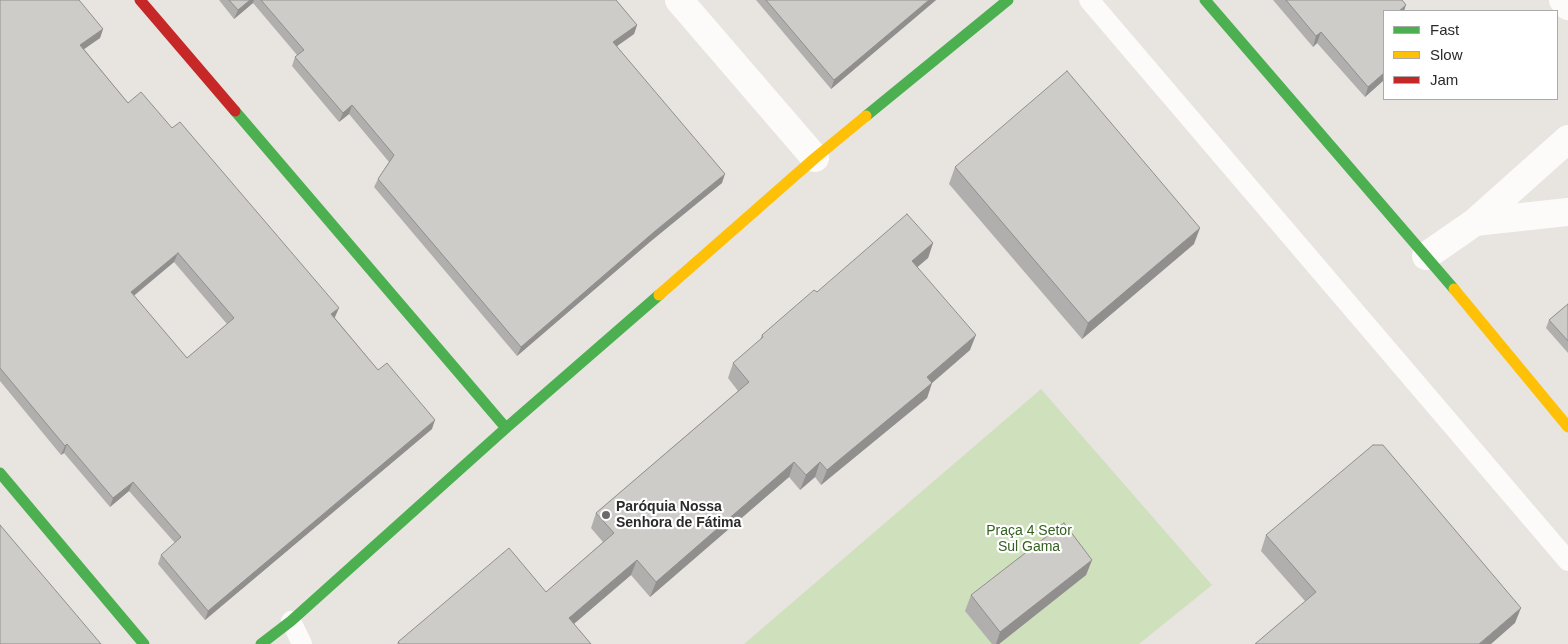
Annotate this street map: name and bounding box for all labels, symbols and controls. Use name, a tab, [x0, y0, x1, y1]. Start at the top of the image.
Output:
legend	[1383, 10, 1558, 100]
text: Fast	[1430, 21, 1459, 38]
text: Slow	[1430, 46, 1463, 63]
text: Jam	[1430, 71, 1458, 88]
place label: Paróquia Nossa Senhora de Fátima	[616, 499, 741, 532]
marker: Paróquia Nossa Senhora de Fátima	[600, 509, 612, 521]
park label: Praça 4 Setor Sul Gama	[986, 523, 1072, 556]

